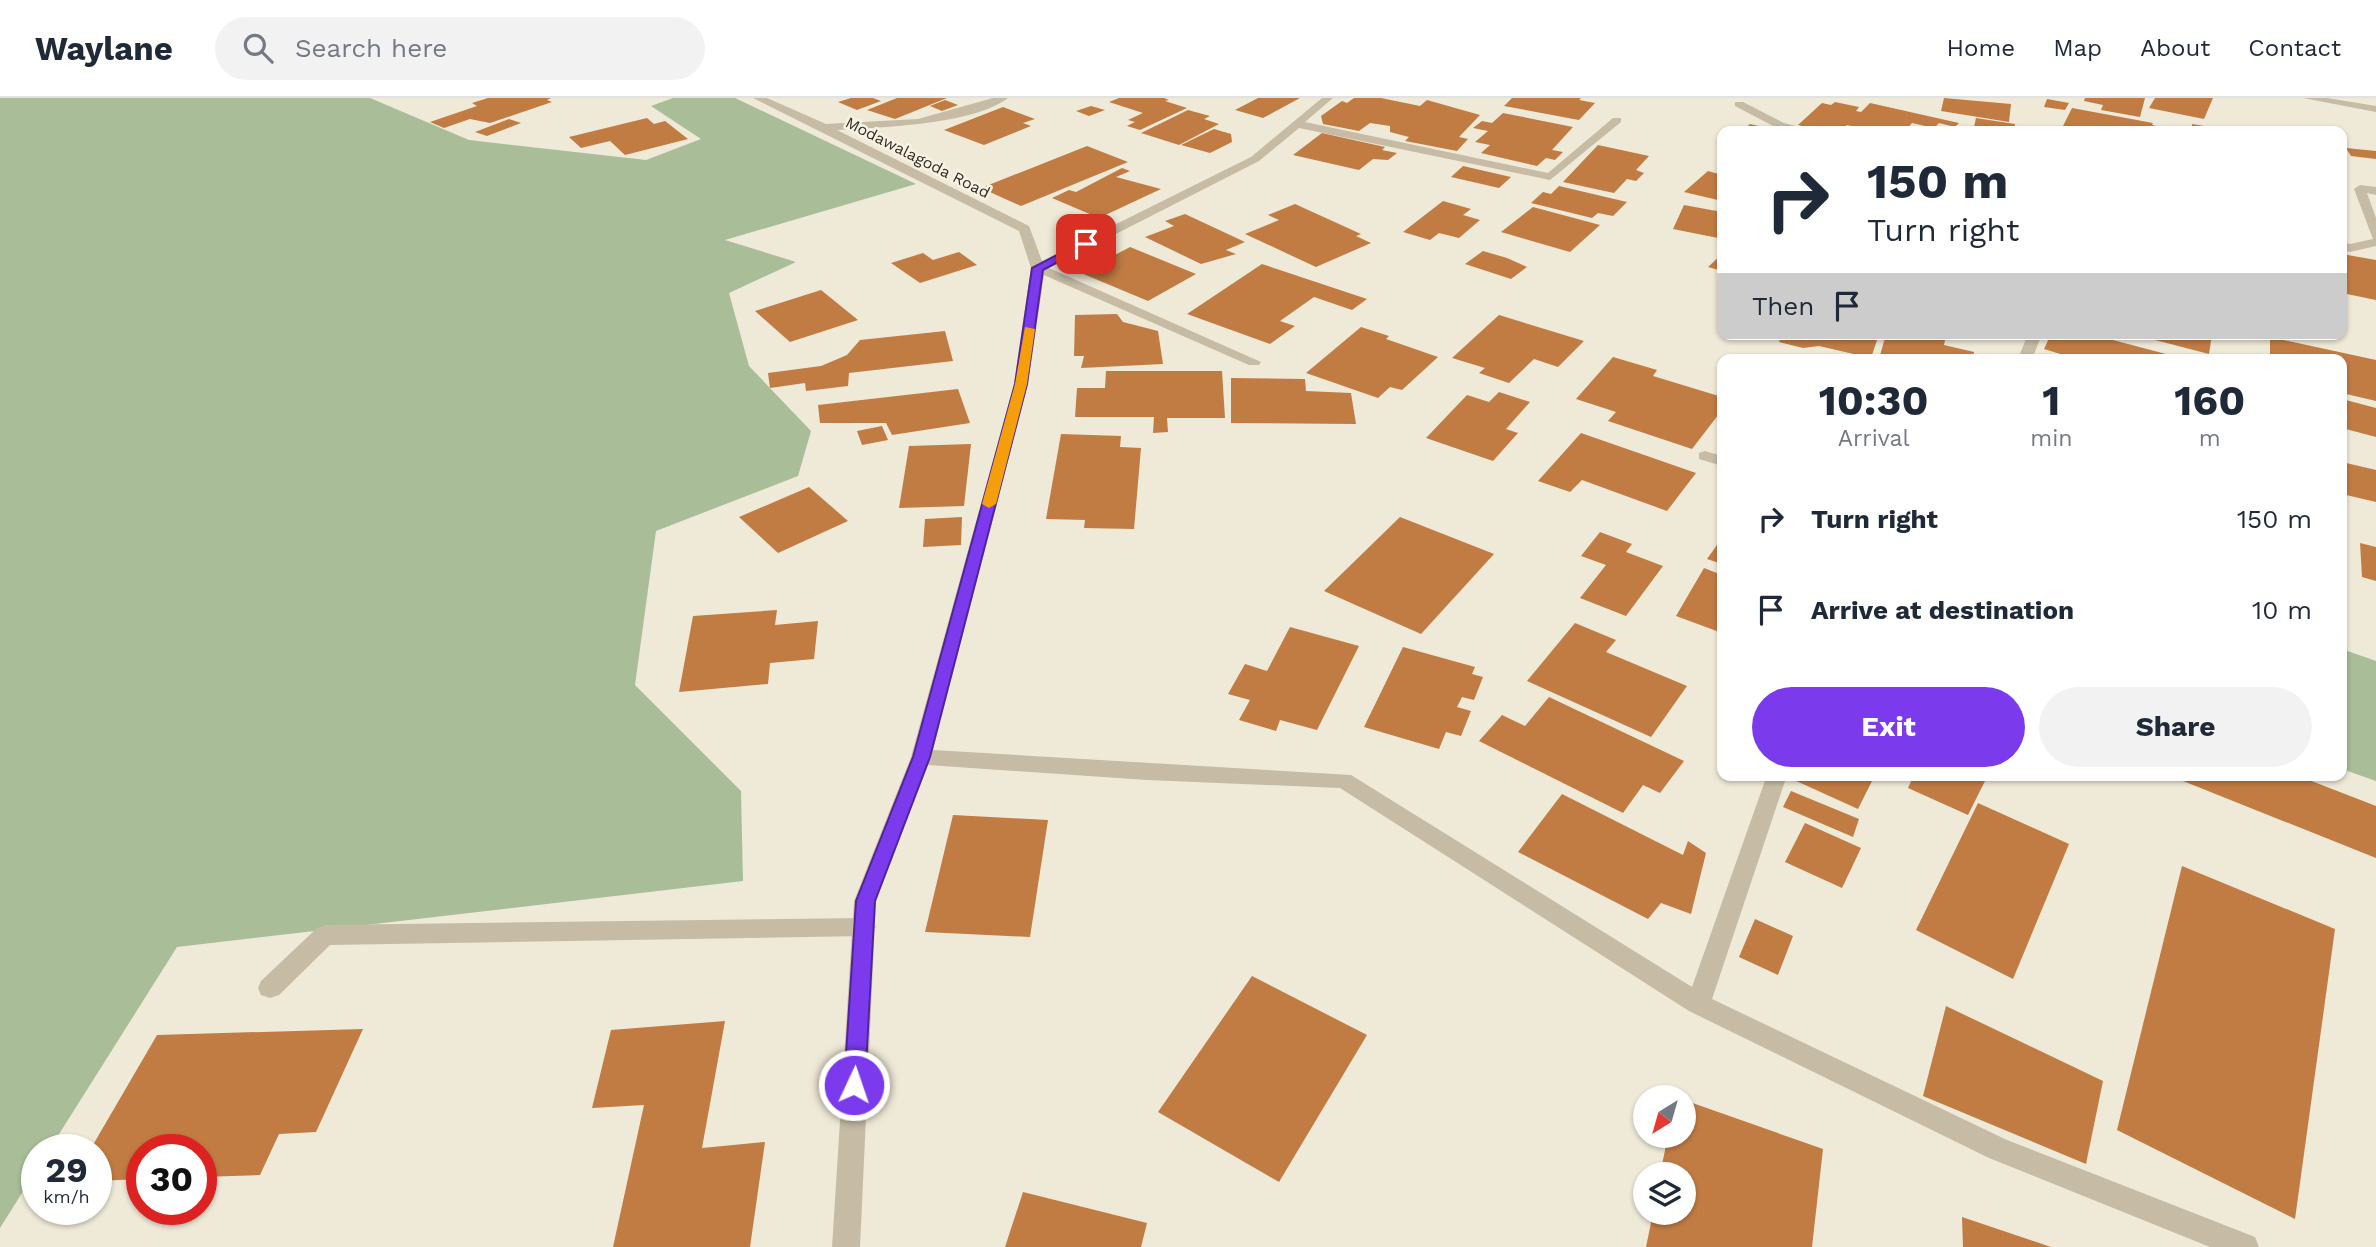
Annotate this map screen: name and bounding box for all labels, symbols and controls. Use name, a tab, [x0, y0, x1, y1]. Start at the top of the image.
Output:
search box	[215, 17, 705, 80]
text: Waylane	[35, 29, 173, 68]
icon: search	[239, 29, 277, 67]
text: Search here	[295, 33, 447, 63]
text: Home	[1947, 34, 2015, 62]
text: Map	[2053, 34, 2102, 62]
text: About	[2140, 34, 2210, 62]
text: Contact	[2248, 34, 2341, 62]
street label: Modawalagoda Road	[842, 113, 993, 202]
text: 150 m	[1867, 152, 2008, 210]
icon: right	[1752, 154, 1843, 245]
text: Turn right	[1867, 211, 2019, 249]
pin	[1056, 214, 1116, 274]
icon: arrive	[1067, 225, 1105, 263]
icon: arrive	[1828, 287, 1866, 325]
text: Then	[1752, 291, 1814, 321]
text: 10:30	[1819, 376, 1929, 425]
text: 1	[2042, 376, 2060, 425]
text: 160	[2174, 376, 2245, 425]
text: Arrival	[1838, 425, 1910, 452]
text: min	[2030, 425, 2073, 452]
text: m	[2199, 425, 2221, 452]
icon: right	[1752, 500, 1790, 538]
text: Turn right	[1811, 504, 1938, 534]
text: 150 m	[2237, 504, 2312, 534]
icon: arrive	[1752, 591, 1790, 629]
text: Arrive at destination	[1811, 595, 2074, 625]
text: 10 m	[2252, 595, 2312, 625]
button: Exit	[1752, 687, 2025, 767]
button: Share	[2039, 687, 2312, 767]
position arrow	[817, 1048, 891, 1122]
north arrow	[1633, 1085, 1696, 1148]
map controls	[1633, 1085, 1696, 1225]
speed limit sign: 30	[126, 1134, 217, 1225]
text: 29	[45, 1149, 88, 1191]
button: layers	[1633, 1162, 1696, 1225]
text: km/h	[43, 1186, 90, 1207]

